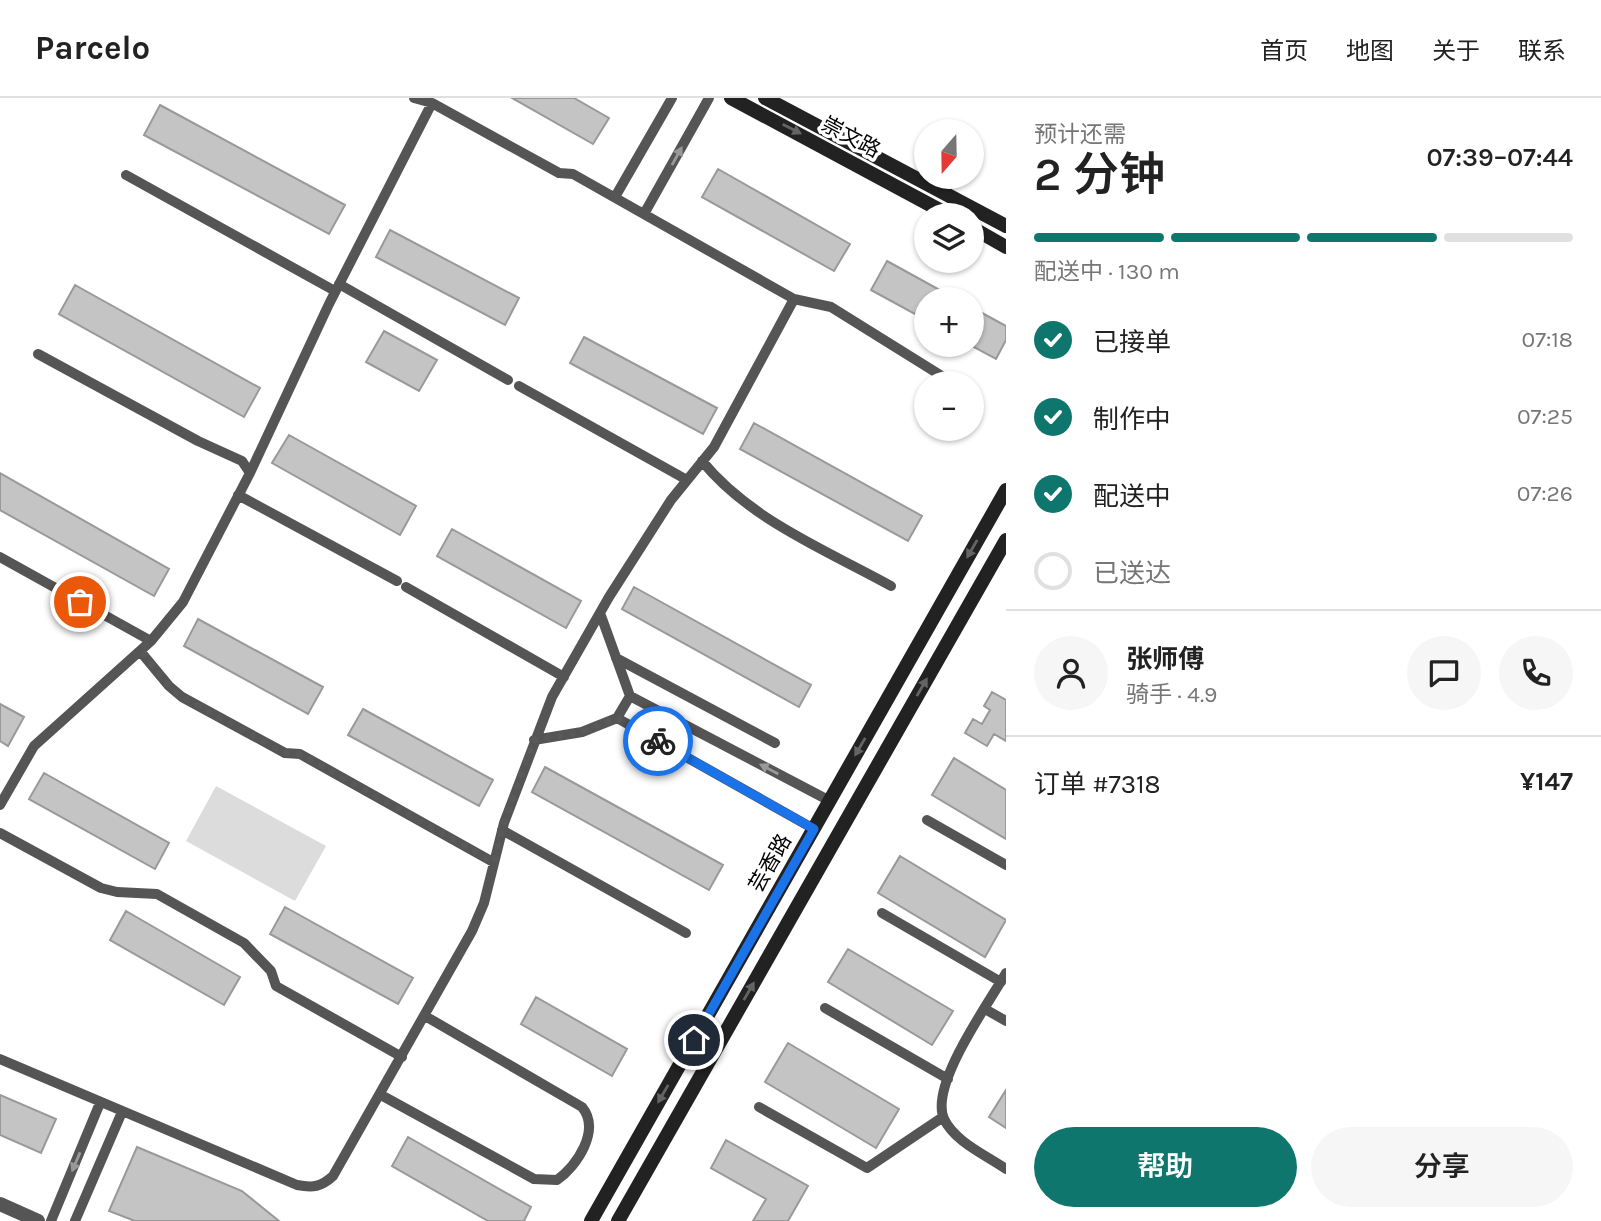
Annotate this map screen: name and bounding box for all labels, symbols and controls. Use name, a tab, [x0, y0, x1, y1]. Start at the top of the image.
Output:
text: Parcelo	[35, 29, 150, 67]
text: 首页	[1260, 37, 1308, 65]
text: 地图	[1346, 37, 1394, 65]
text: 关于	[1432, 37, 1480, 65]
text: 联系	[1518, 37, 1566, 65]
street label: 崇文路	[818, 112, 884, 162]
north arrow	[914, 119, 984, 189]
map controls	[914, 119, 984, 441]
text: 预计还需	[1034, 121, 1126, 148]
one-way arrow	[782, 123, 802, 135]
text: 07:39–07:44	[1426, 142, 1573, 173]
one-way arrow	[671, 146, 683, 166]
text: 2 分钟	[1034, 148, 1165, 202]
button: layers	[914, 203, 984, 273]
text: 配送中 · 130 m	[1034, 258, 1180, 285]
button: +	[914, 287, 984, 357]
icon: check	[1034, 321, 1072, 359]
text: 07:18	[1522, 326, 1573, 353]
text: 已接单	[1093, 327, 1171, 358]
button: −	[914, 371, 984, 441]
icon: check	[1034, 398, 1072, 436]
text: 07:25	[1517, 403, 1573, 430]
text: 制作中	[1093, 404, 1171, 435]
icon: check	[1034, 475, 1072, 513]
text: 07:26	[1517, 480, 1573, 507]
text: 配送中	[1093, 481, 1171, 512]
one-way arrow	[966, 540, 978, 559]
text: 已送达	[1093, 558, 1171, 589]
pin	[50, 572, 110, 632]
icon: bag	[61, 583, 99, 621]
button: person	[1034, 636, 1108, 710]
button: chat	[1407, 636, 1481, 710]
button: phone	[1499, 636, 1573, 710]
text: 张师傅	[1126, 644, 1204, 675]
one-way arrow	[916, 678, 928, 697]
text: 骑手 · 4.9	[1126, 681, 1217, 708]
courier	[623, 706, 693, 776]
icon: bike	[639, 722, 677, 760]
one-way arrow	[854, 738, 866, 757]
one-way arrow	[759, 763, 779, 775]
text: ¥147	[1520, 766, 1573, 797]
text: 订单 #7318	[1034, 769, 1161, 800]
street label: 芸香路	[744, 830, 796, 896]
one-way arrow	[743, 982, 755, 1001]
pin	[664, 1010, 724, 1070]
icon: home	[675, 1021, 713, 1059]
one-way arrow	[657, 1085, 669, 1104]
button: 帮助	[1034, 1127, 1297, 1207]
button: 分享	[1311, 1127, 1573, 1207]
one-way arrow	[70, 1152, 81, 1173]

